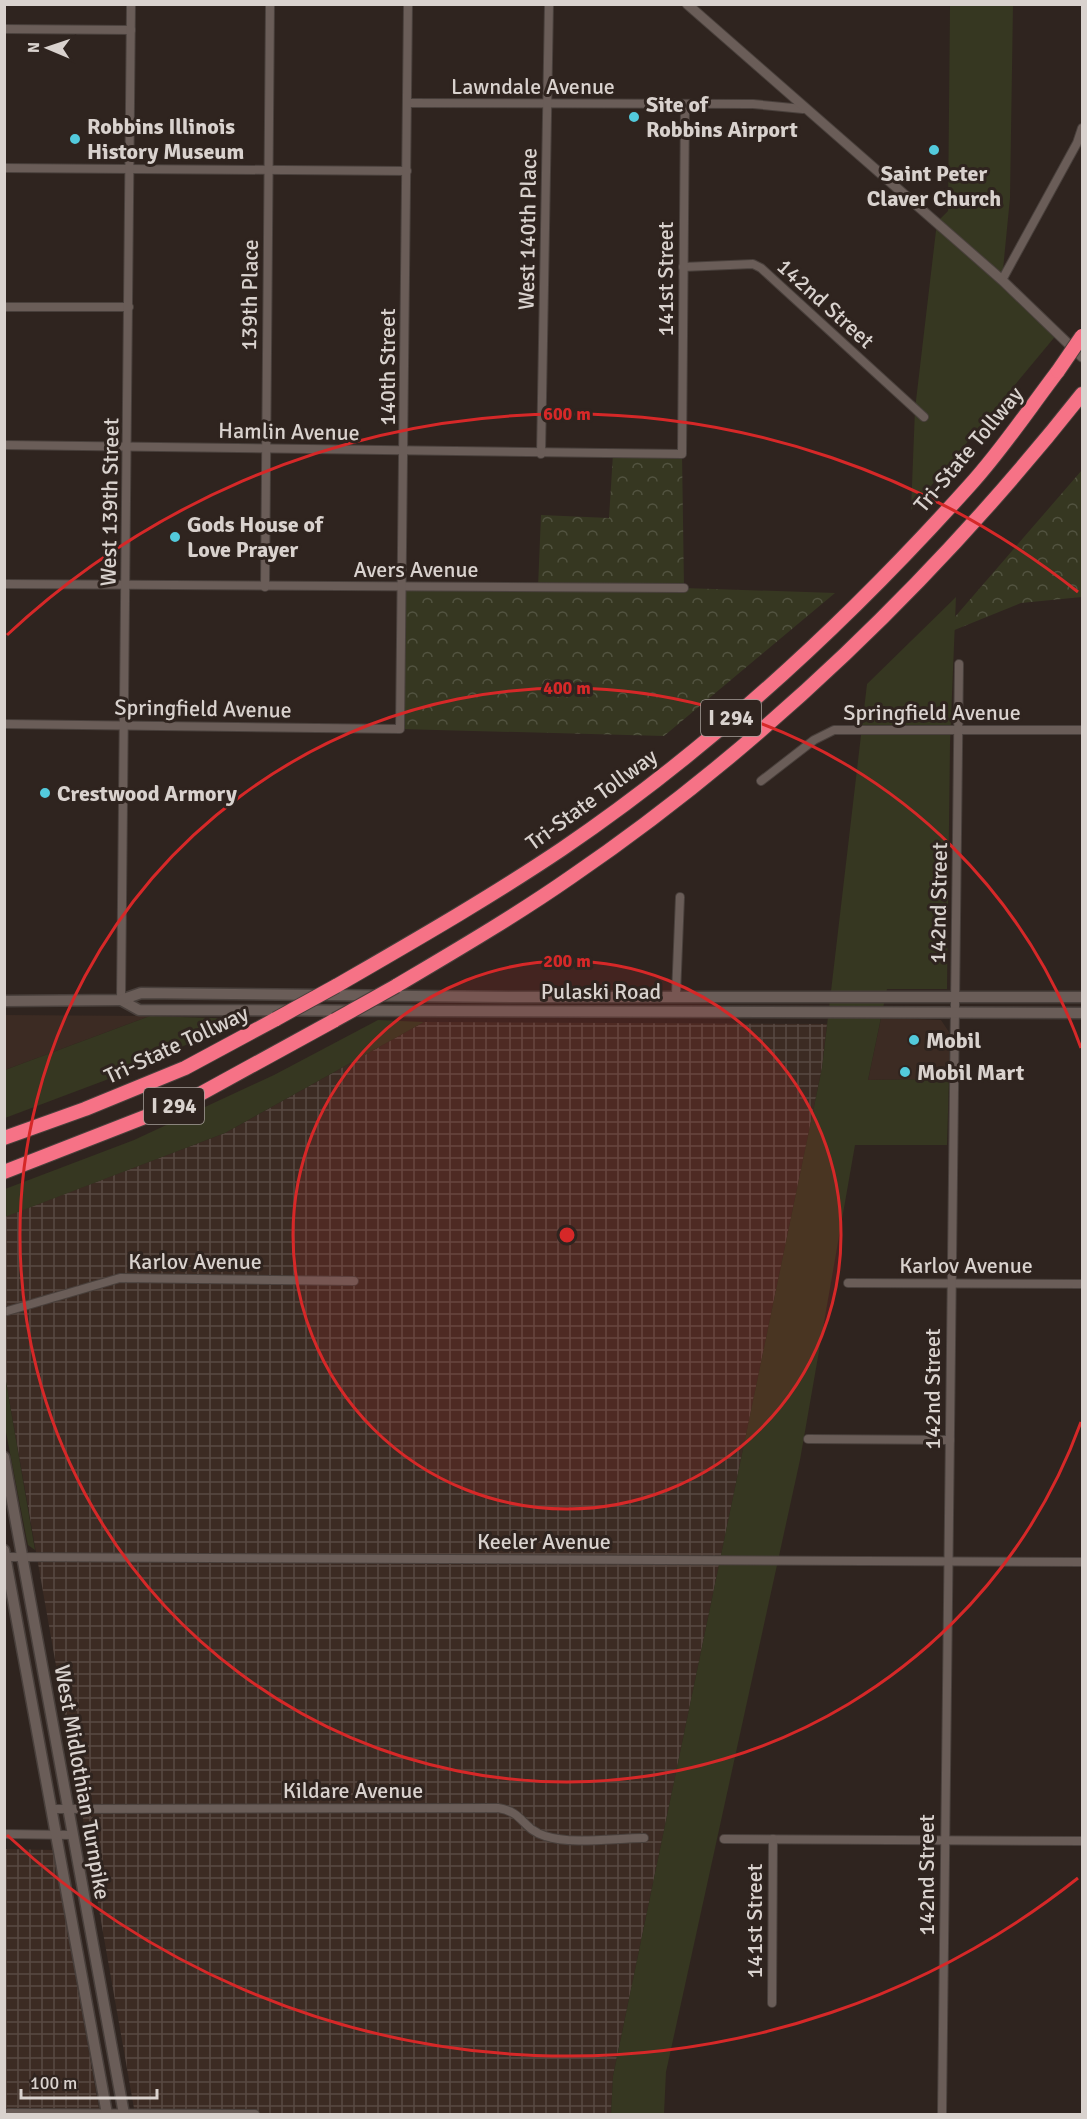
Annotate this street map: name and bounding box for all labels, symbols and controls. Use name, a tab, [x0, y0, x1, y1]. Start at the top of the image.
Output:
north arrow	[18, 18, 78, 78]
text: N	[24, 42, 44, 53]
street label: Lawndale Avenue	[451, 73, 615, 100]
place label: Site of Robbins Airport	[646, 91, 798, 143]
marker: Site of Robbins Airport	[627, 110, 641, 124]
place label: Robbins Illinois History Museum	[87, 113, 244, 165]
marker: Robbins Illinois History Museum	[68, 132, 82, 146]
marker: Saint Peter Claver Church	[927, 143, 941, 157]
street label: West 140th Place	[513, 148, 542, 310]
place label: Saint Peter Claver Church	[867, 160, 1001, 212]
street label: 141st Street	[652, 221, 679, 337]
street label: 139th Place	[235, 239, 264, 351]
street label: 142nd Street	[771, 253, 880, 354]
street label: 140th Street	[374, 308, 401, 426]
street label: Tri-State Tollway	[908, 380, 1029, 518]
text: 600 m	[543, 403, 591, 425]
street label: West 139th Street	[95, 417, 124, 586]
street label: Hamlin Avenue	[218, 417, 360, 446]
place label: Gods House of Love Prayer	[187, 511, 324, 563]
marker: Gods House of Love Prayer	[168, 530, 182, 544]
street label: Avers Avenue	[353, 556, 479, 583]
text: 400 m	[543, 677, 591, 699]
street label: Springfield Avenue	[114, 693, 292, 724]
street label: Springfield Avenue	[843, 699, 1021, 726]
road number: I 294	[701, 700, 761, 736]
street label: Tri-State Tollway	[520, 742, 663, 856]
place label: Crestwood Armory	[57, 780, 237, 807]
marker: Crestwood Armory	[38, 786, 52, 800]
street label: 142nd Street	[924, 842, 953, 964]
text: 200 m	[543, 950, 591, 972]
street label: Pulaski Road	[541, 978, 661, 1005]
street label: Tri-State Tollway	[100, 999, 253, 1090]
place label: Mobil	[926, 1027, 981, 1054]
marker: Mobil	[907, 1033, 921, 1047]
place label: Mobil Mart	[917, 1059, 1024, 1086]
marker: Mobil Mart	[898, 1065, 912, 1079]
road number: I 294	[144, 1088, 204, 1124]
centre of rings	[557, 1225, 577, 1245]
street label: Karlov Avenue	[128, 1248, 262, 1275]
street label: Karlov Avenue	[899, 1252, 1033, 1279]
street label: 142nd Street	[919, 1328, 946, 1450]
street label: Keeler Avenue	[477, 1528, 611, 1555]
street label: West Midlothian Turnpike	[49, 1663, 116, 1902]
street label: Kildare Avenue	[283, 1777, 423, 1804]
street label: 142nd Street	[913, 1814, 940, 1936]
street label: 141st Street	[741, 1863, 768, 1979]
scale bar	[21, 2062, 158, 2100]
text: 100 m	[30, 2072, 77, 2094]

